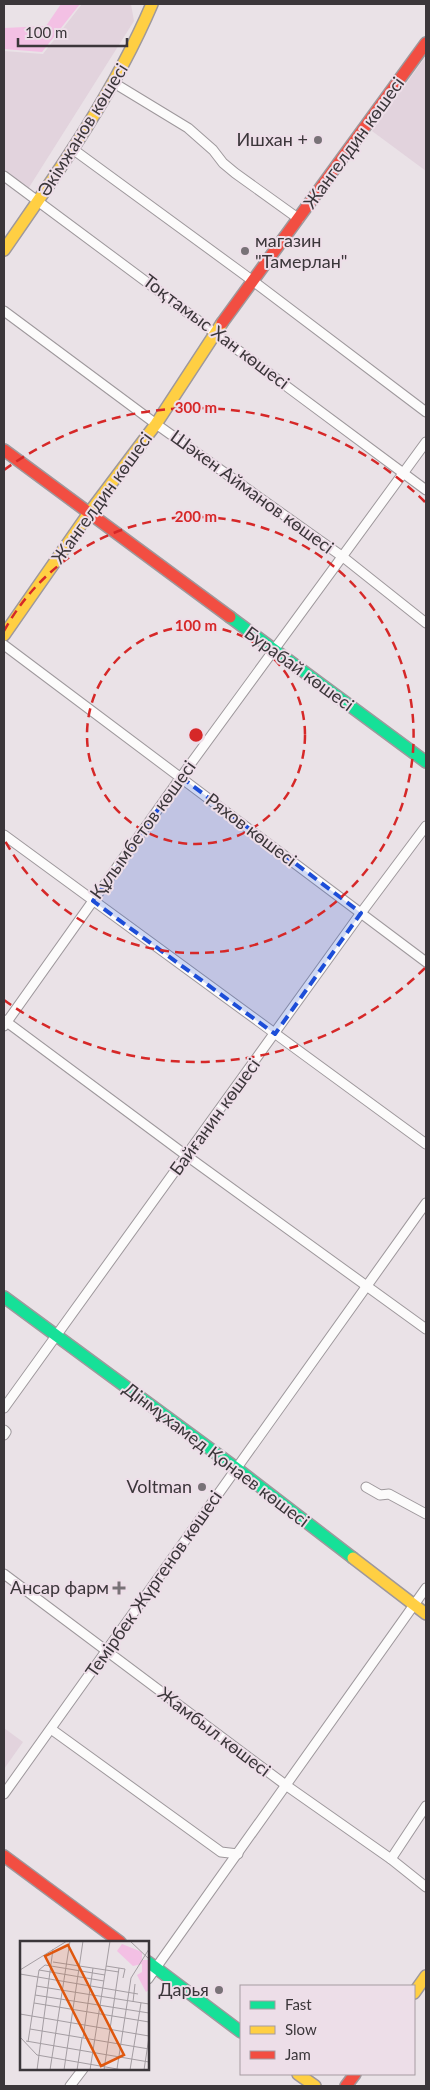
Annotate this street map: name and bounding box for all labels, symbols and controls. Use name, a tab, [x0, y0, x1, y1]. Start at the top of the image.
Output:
scale bar	[18, 15, 126, 47]
text: 100 m	[25, 23, 67, 41]
street label: Әкімжанов көшесі	[32, 59, 132, 200]
street label: Жангелдин көшесі	[298, 72, 408, 212]
place label: Ишхан +	[236, 128, 308, 150]
marker: Ишхан +	[312, 134, 324, 146]
place label: магазин "Тамерлан"	[255, 229, 348, 272]
marker: магазин "Тамерлан"	[239, 245, 251, 257]
street label: Тоқтамыс Хан көшесі	[139, 269, 294, 393]
text: 300 m	[175, 398, 217, 416]
street label: Шәкен Айманов көшесі	[167, 425, 338, 558]
street label: Жангелдин көшесі	[46, 427, 156, 567]
text: 200 m	[175, 507, 217, 525]
text: 100 m	[175, 616, 217, 634]
street label: Бурабай көшесі	[241, 621, 359, 715]
centre of rings	[187, 726, 205, 744]
street label: Құлымбетов көшесі	[85, 756, 200, 903]
street label: Ряхов көшесі	[202, 788, 301, 870]
street label: Байғанин көшесі	[164, 1054, 264, 1179]
street label: Дінмұхамед Қонаев көшесі	[119, 1377, 314, 1531]
place label: Voltman	[126, 1475, 192, 1497]
marker: Voltman	[196, 1481, 208, 1493]
street label: Темірбек Жүргенов көшесі	[80, 1486, 226, 1681]
place label: Ансар фарм	[10, 1576, 109, 1598]
marker: Ансар фарм	[113, 1582, 125, 1594]
street label: Жамбыл көшесі	[154, 1682, 275, 1781]
inset map	[20, 1941, 149, 2070]
place label: Дарья	[158, 1978, 209, 2000]
marker: Дарья	[213, 1984, 225, 1996]
legend	[240, 1985, 415, 2075]
text: Fast	[285, 1995, 312, 2013]
text: Slow	[285, 2020, 317, 2038]
text: Jam	[285, 2045, 311, 2063]

